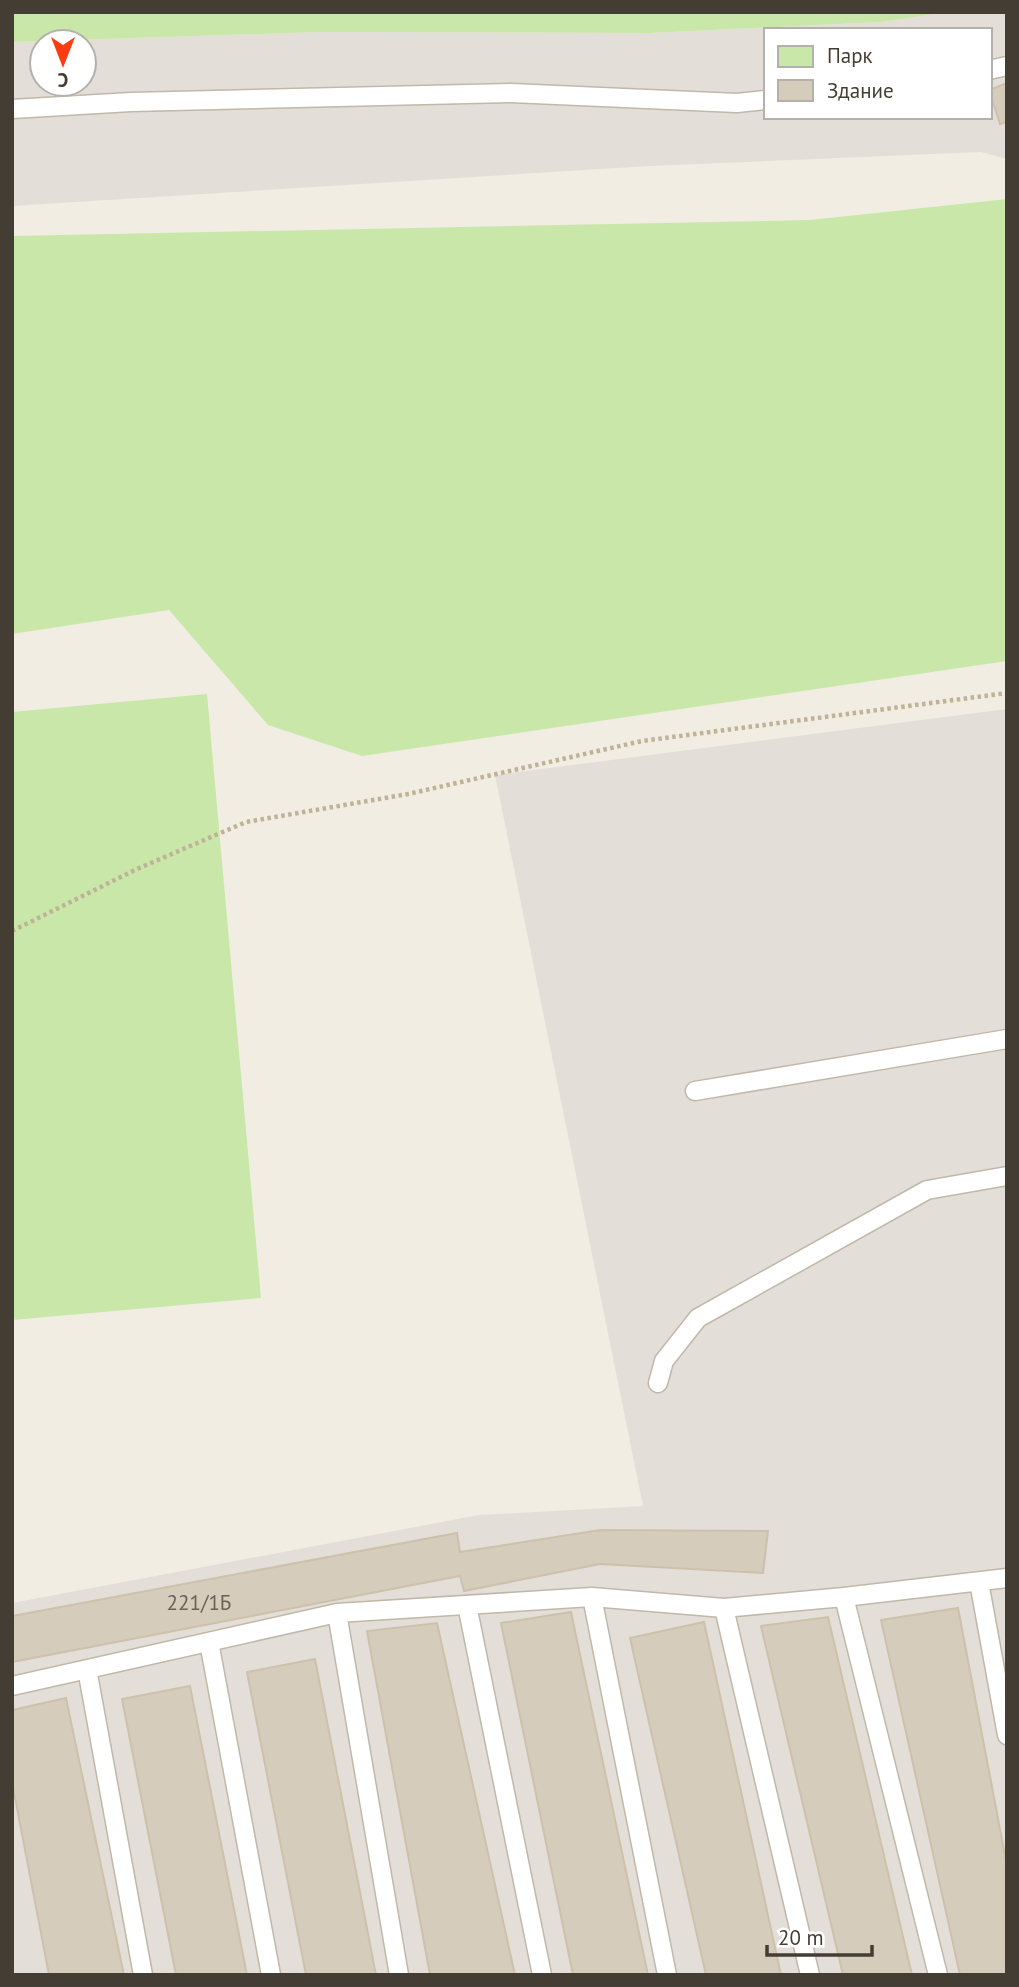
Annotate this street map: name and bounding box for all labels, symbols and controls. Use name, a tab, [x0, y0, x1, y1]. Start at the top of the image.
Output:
north arrow	[28, 28, 98, 98]
legend	[764, 28, 991, 119]
text: Парк	[827, 42, 873, 69]
text: С	[57, 68, 68, 92]
text: Здание	[827, 77, 894, 104]
house number: 221/1Б	[167, 1589, 231, 1616]
scale bar	[767, 1913, 872, 1957]
text: 20 m	[778, 1924, 824, 1951]

